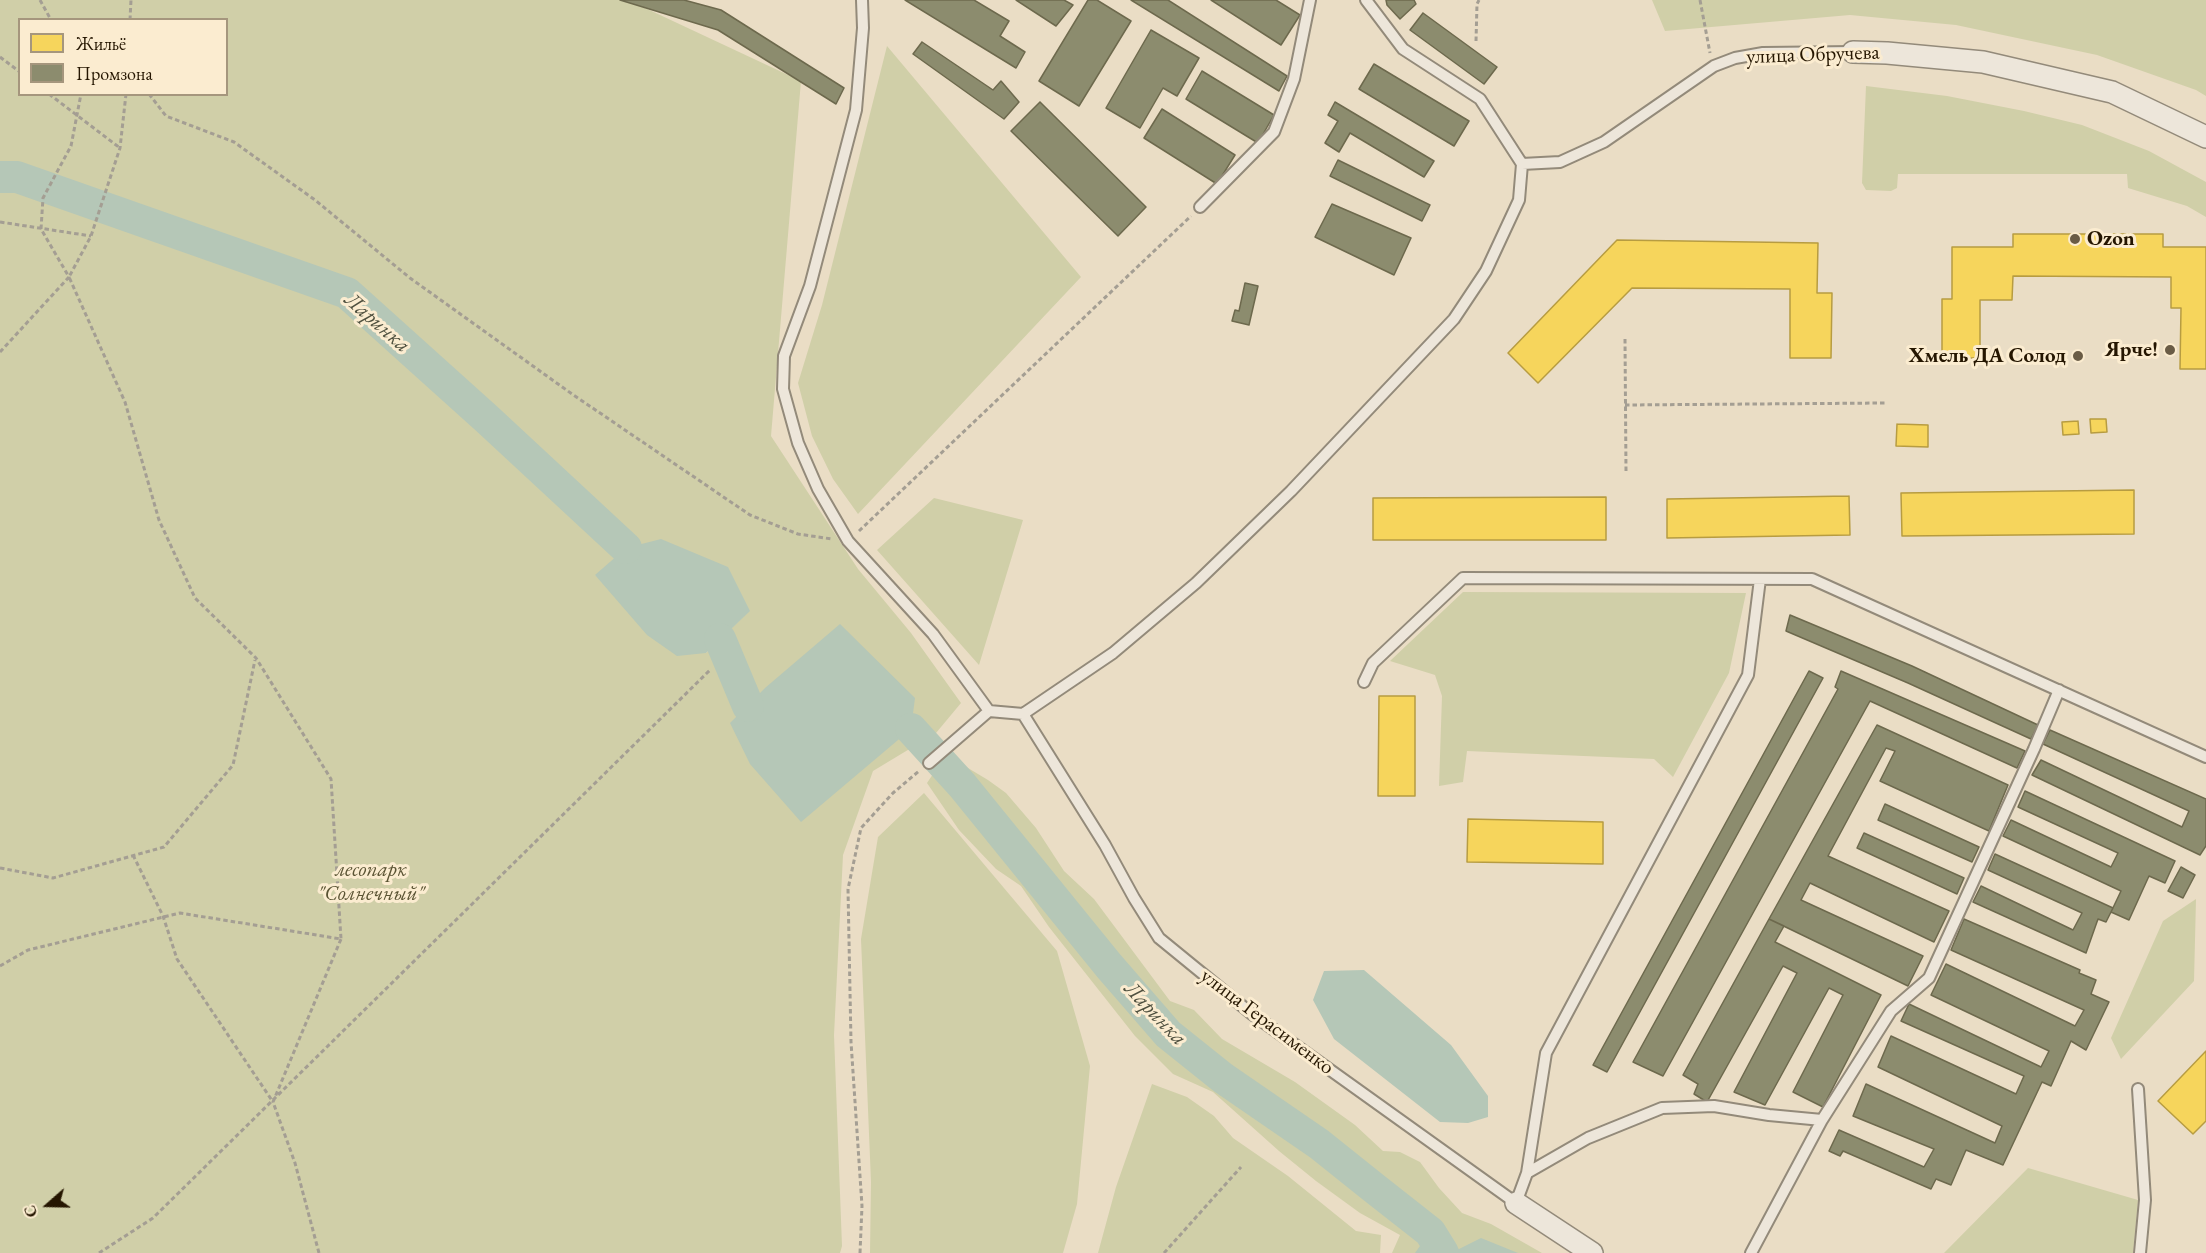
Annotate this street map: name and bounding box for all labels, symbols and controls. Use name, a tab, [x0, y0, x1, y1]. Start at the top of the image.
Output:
legend	[18, 18, 228, 96]
text: Жильё	[76, 32, 126, 55]
street label: улица Обручева	[1746, 40, 1880, 70]
text: Промзона	[76, 62, 153, 85]
place label: Ozon	[2087, 226, 2135, 252]
marker: Ozon	[2068, 232, 2082, 246]
water label: Ларинка	[339, 287, 415, 359]
place label: Ярче!	[2105, 337, 2158, 363]
place label: Хмель ДА Солод	[1909, 343, 2066, 369]
marker: Ярче!	[2163, 343, 2177, 357]
marker: Хмель ДА Солод	[2071, 349, 2085, 363]
park label: лесопарк "Солнечный"	[318, 857, 424, 907]
street label: улица Герасименко	[1195, 964, 1339, 1080]
water label: Ларинка	[1118, 977, 1192, 1051]
north arrow	[18, 1175, 78, 1235]
text: С	[19, 1202, 42, 1220]

